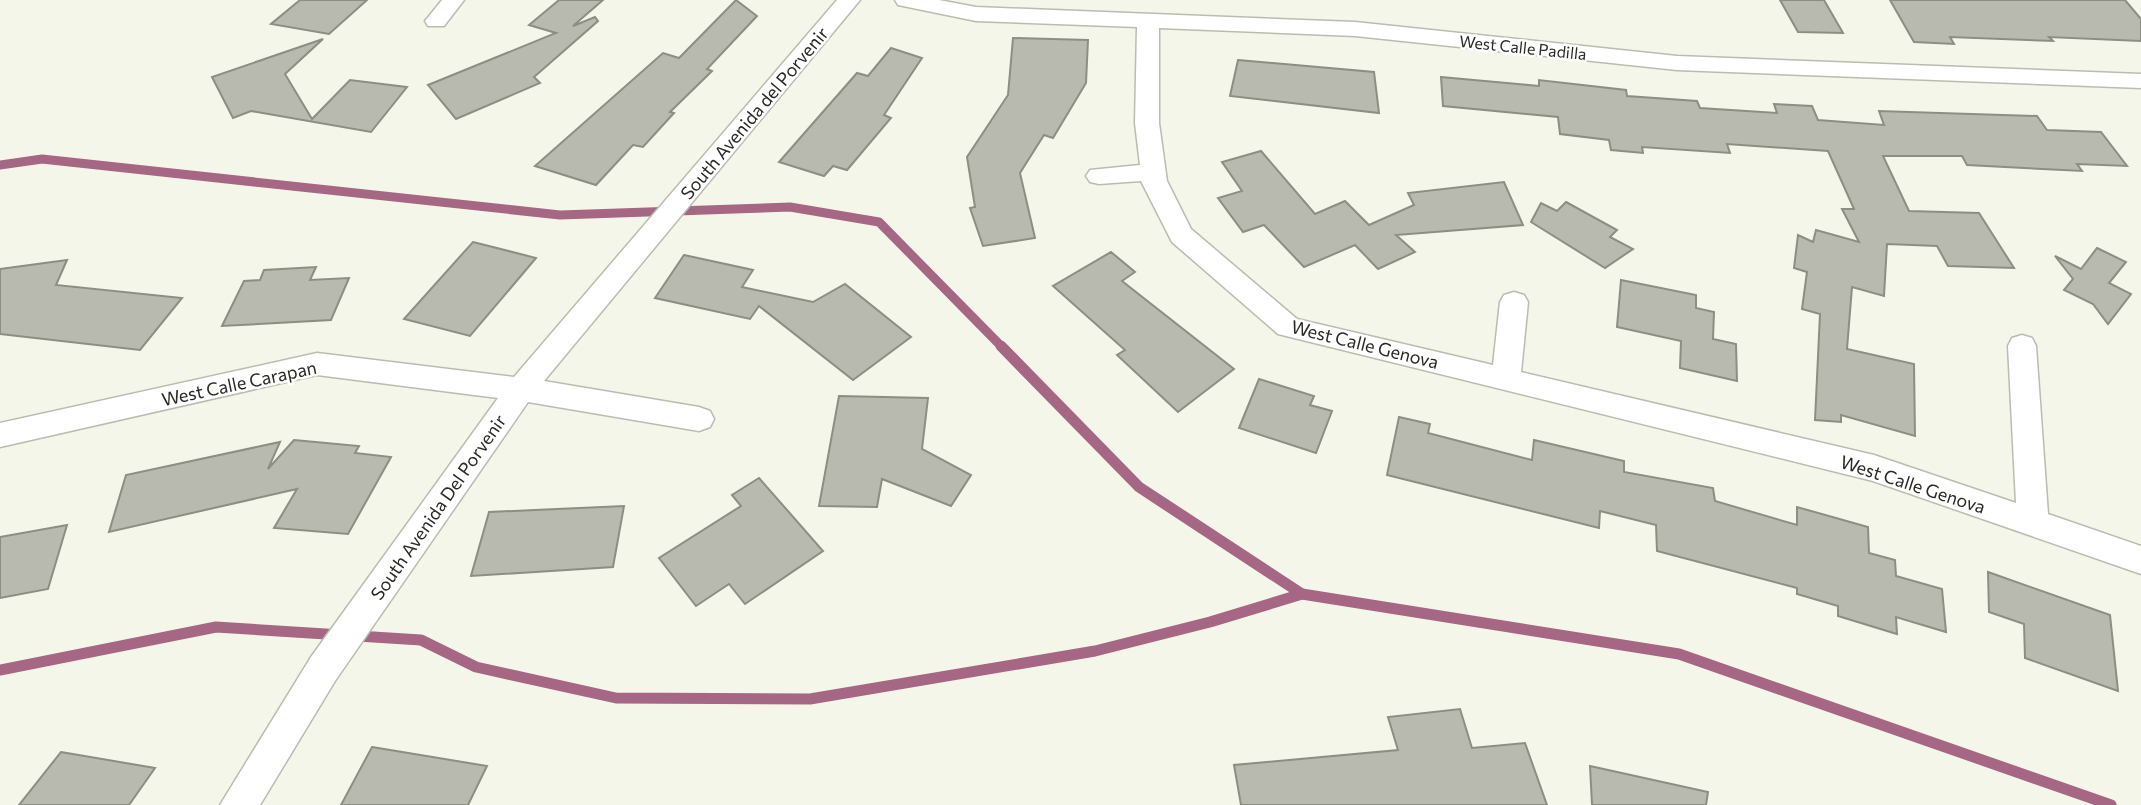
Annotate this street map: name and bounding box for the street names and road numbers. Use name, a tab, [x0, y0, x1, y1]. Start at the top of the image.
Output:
street label: South Avenida del Porvenir	[675, 22, 833, 204]
street label: West Calle Padilla	[1458, 31, 1588, 63]
street label: West Calle Genova	[1289, 315, 1441, 373]
street label: West Calle Carapan	[159, 356, 319, 410]
street label: South Avenida Del Porvenir	[366, 410, 510, 604]
street label: West Calle Genova	[1838, 450, 1988, 518]

